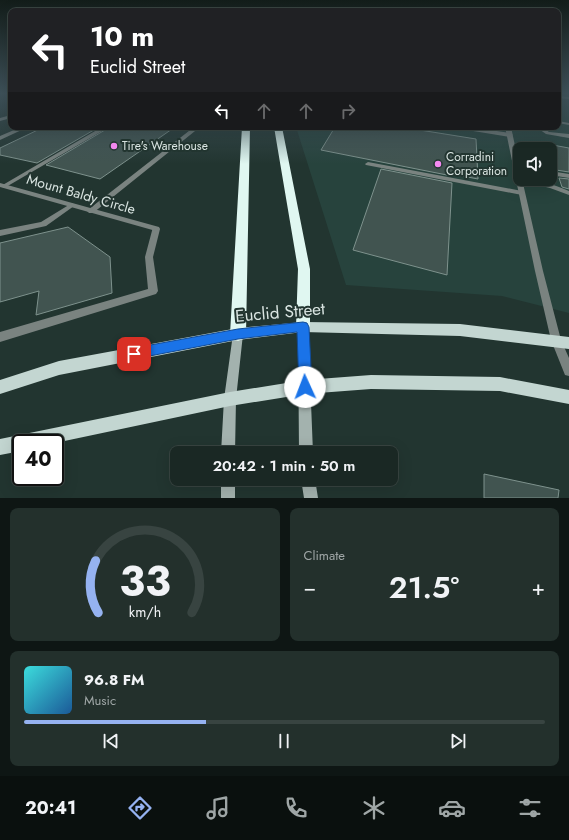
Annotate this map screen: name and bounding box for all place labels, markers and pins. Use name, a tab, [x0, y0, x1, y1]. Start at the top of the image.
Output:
place label: Tire's Warehouse	[122, 137, 208, 155]
marker: Tire's Warehouse	[109, 141, 119, 151]
place label: Corradini Corporation	[446, 148, 507, 180]
marker: Corradini Corporation	[433, 159, 443, 169]
pin	[117, 337, 151, 371]

